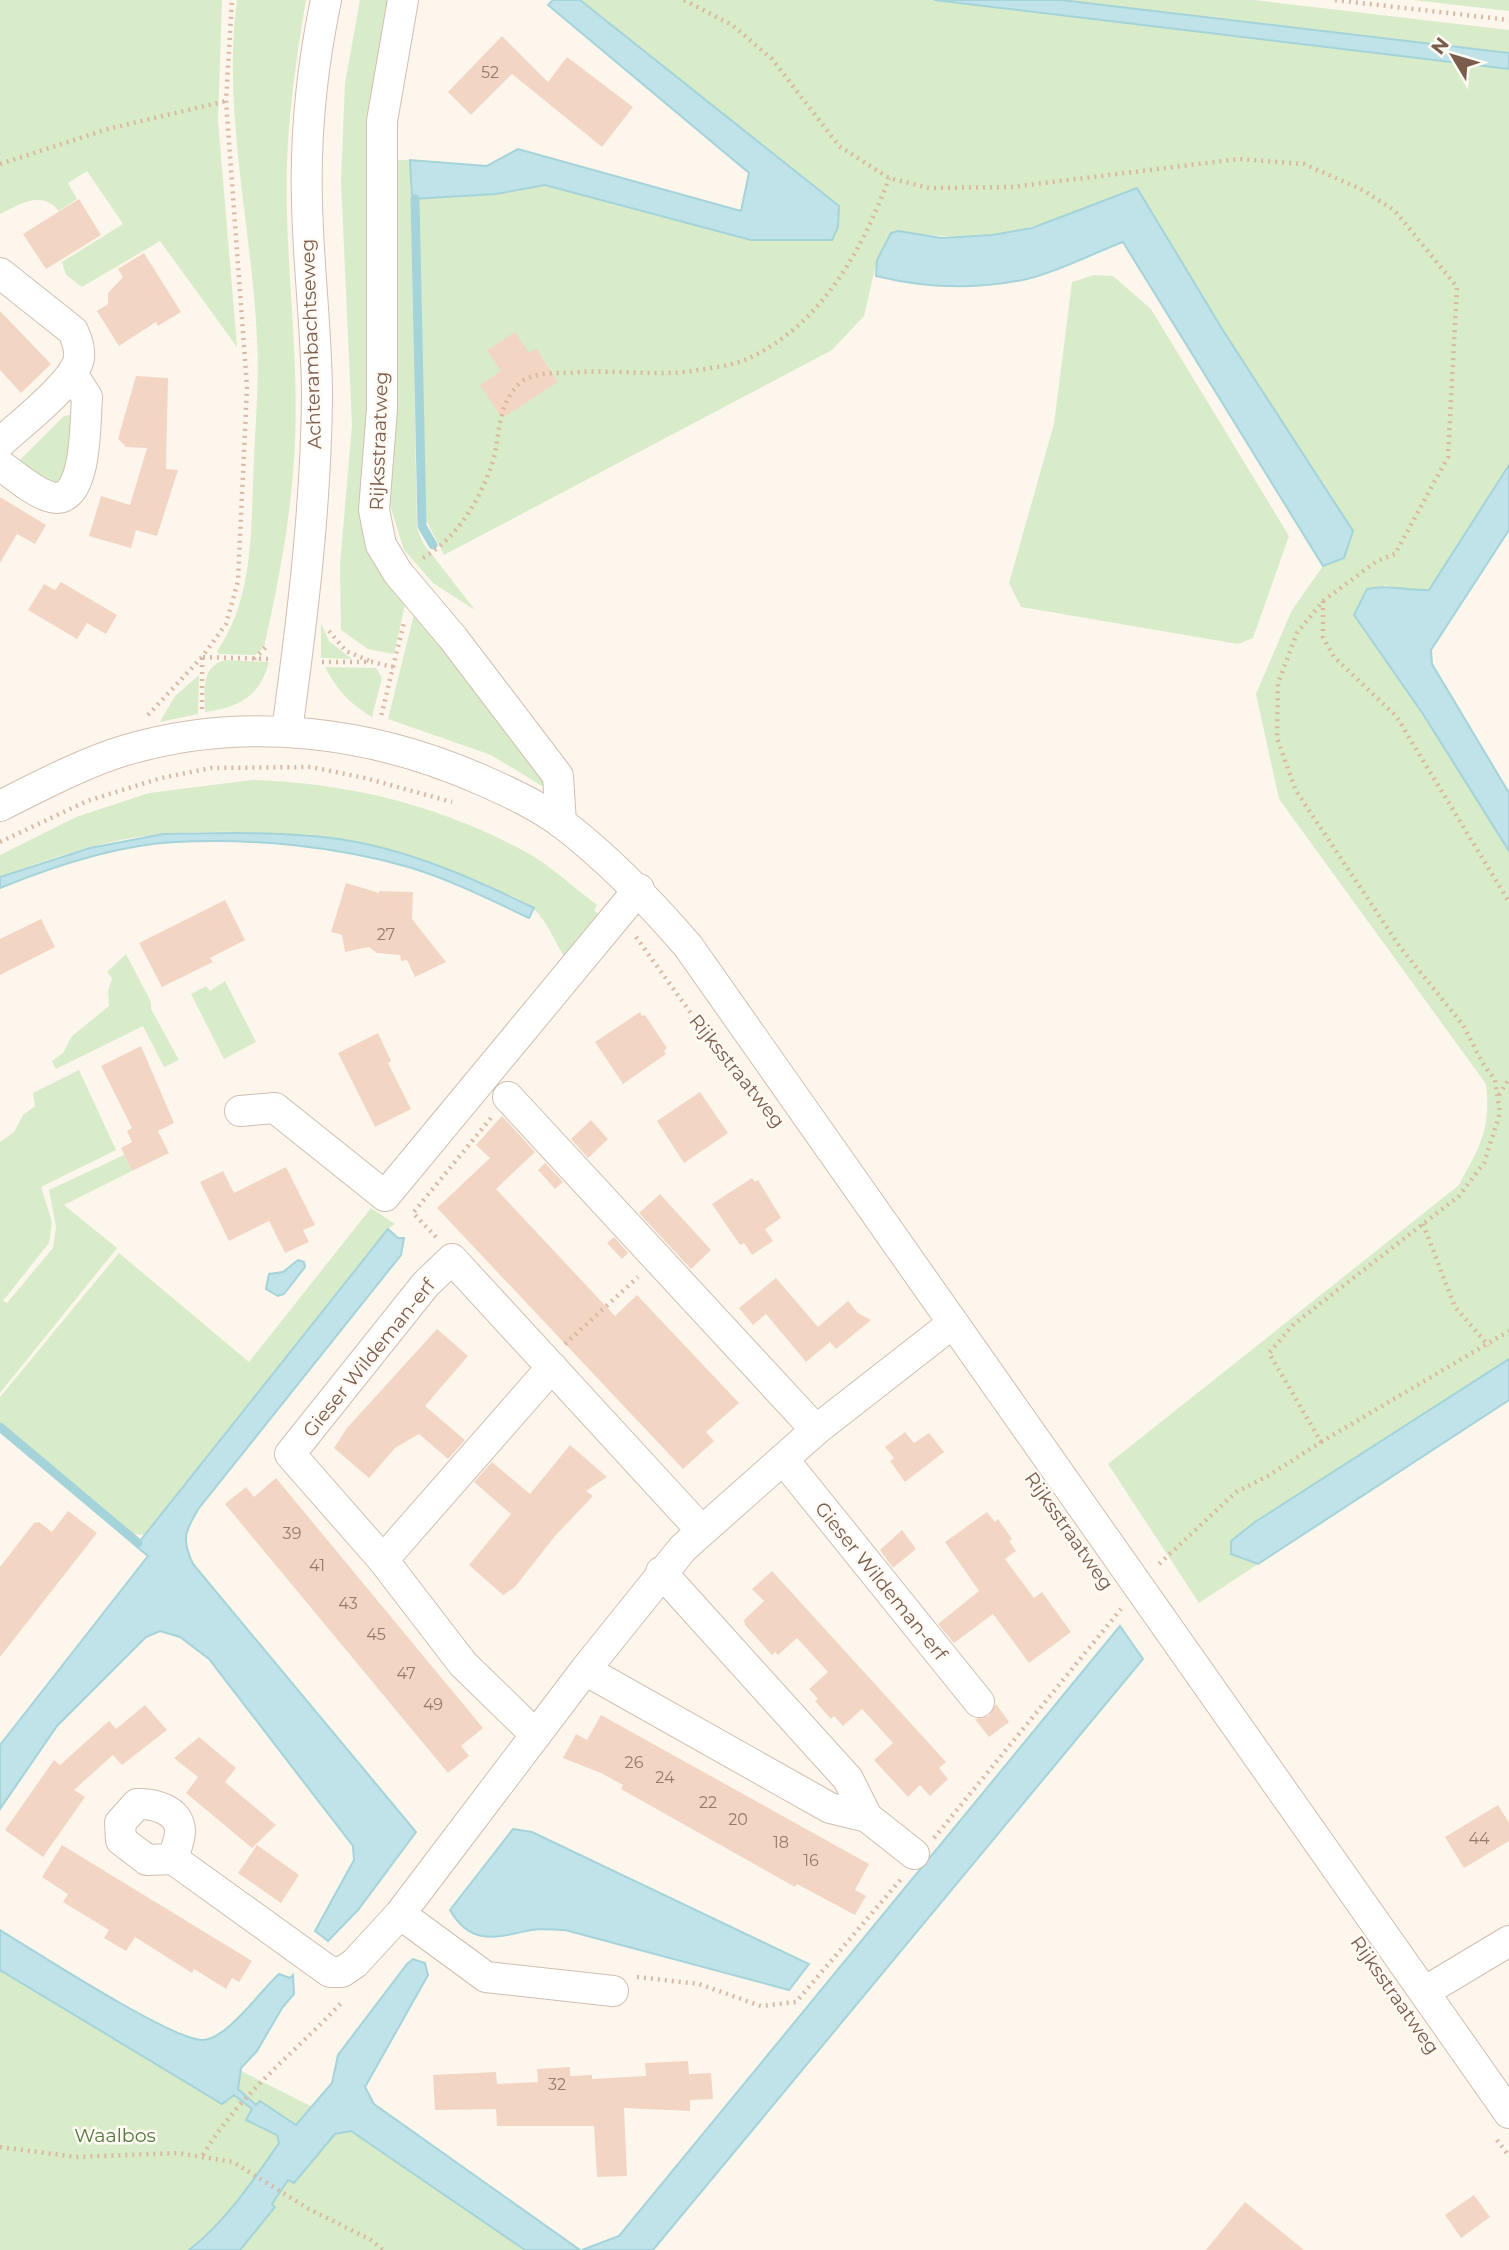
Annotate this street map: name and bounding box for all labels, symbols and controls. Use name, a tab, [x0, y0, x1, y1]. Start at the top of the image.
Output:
north arrow	[1418, 21, 1488, 91]
text: N	[1426, 33, 1454, 59]
house number: 52	[481, 63, 499, 82]
street label: Achterambachtseweg	[296, 238, 326, 450]
street label: Rijksstraatweg	[365, 371, 393, 511]
house number: 27	[377, 925, 395, 944]
street label: Rijksstraatweg	[684, 1010, 790, 1132]
street label: Gieser Wildeman-erf	[298, 1273, 441, 1442]
street label: Rijksstraatweg	[1020, 1467, 1118, 1595]
street label: Gieser Wildeman-erf	[810, 1497, 953, 1666]
house number: 39	[283, 1524, 301, 1543]
house number: 41	[309, 1556, 325, 1575]
house number: 43	[338, 1594, 358, 1613]
house number: 45	[366, 1625, 386, 1644]
house number: 47	[396, 1664, 416, 1683]
house number: 49	[423, 1695, 443, 1714]
house number: 26	[625, 1753, 644, 1772]
house number: 24	[655, 1768, 675, 1787]
house number: 22	[699, 1793, 717, 1812]
house number: 20	[728, 1810, 748, 1829]
house number: 44	[1468, 1829, 1490, 1848]
house number: 18	[773, 1833, 789, 1852]
house number: 16	[803, 1851, 819, 1870]
street label: Rijksstraatweg	[1346, 1931, 1444, 2059]
house number: 32	[548, 2075, 566, 2094]
park label: Waalbos	[74, 2124, 156, 2147]

